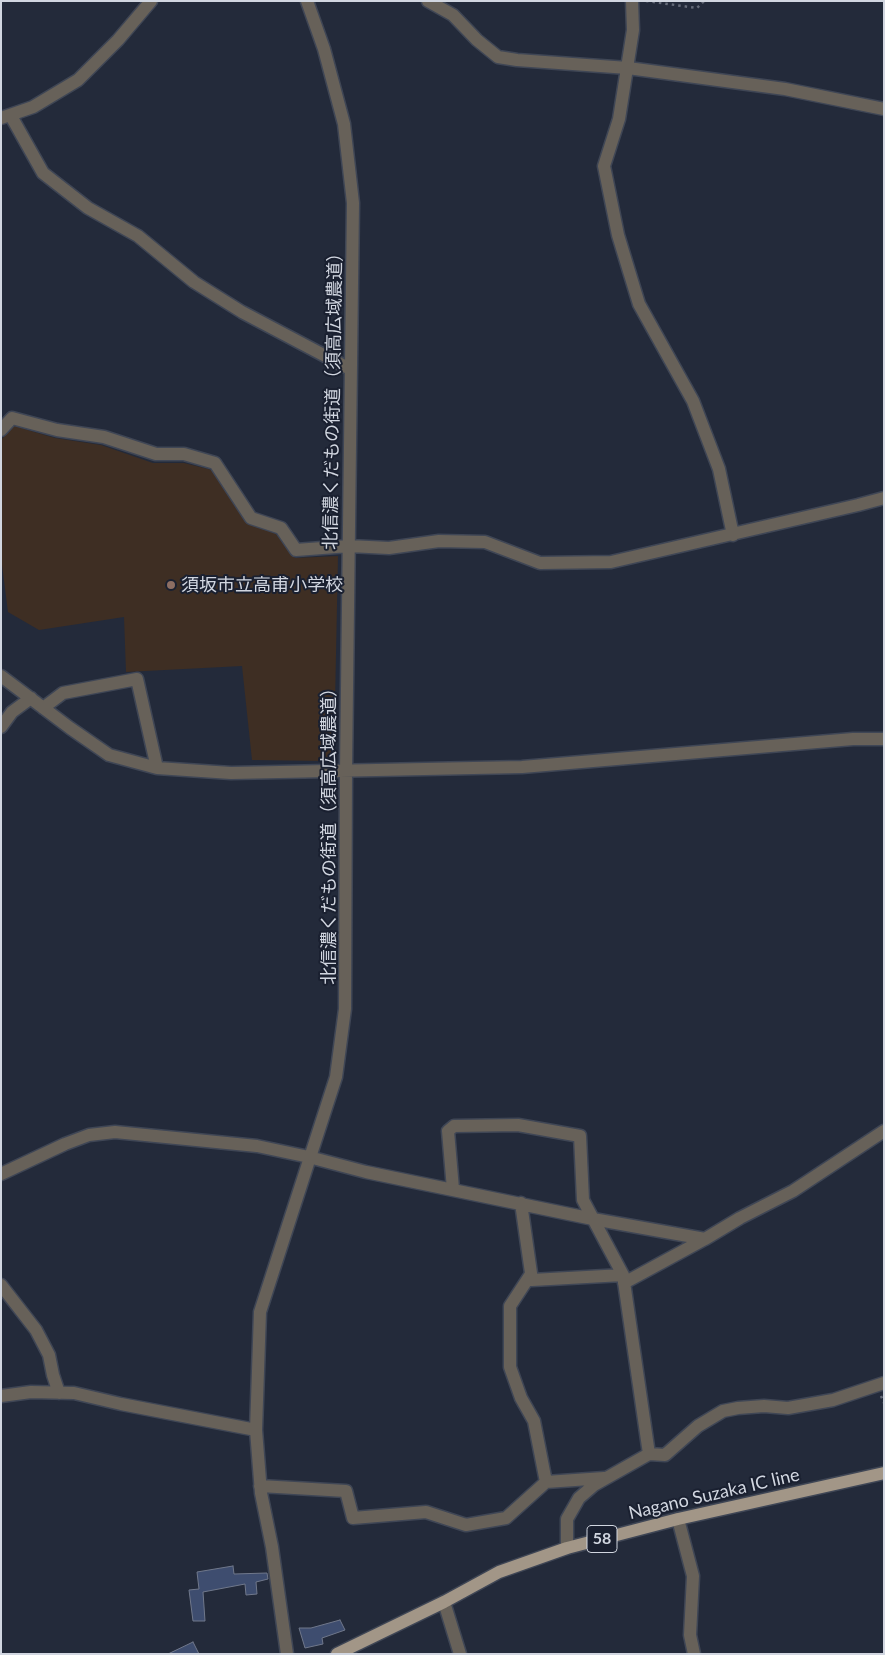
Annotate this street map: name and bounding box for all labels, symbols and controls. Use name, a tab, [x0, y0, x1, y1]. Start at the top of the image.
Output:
street label: 北信濃くだもの街道（須高広域農道）	[320, 244, 346, 550]
place label: 須坂市立高甫小学校	[181, 574, 343, 596]
marker: 須坂市立高甫小学校	[165, 579, 177, 591]
street label: 北信濃くだもの街道（須高広域農道）	[318, 679, 340, 985]
street label: Nagano Suzaka IC line	[626, 1464, 802, 1524]
road number: 58	[587, 1526, 617, 1552]

